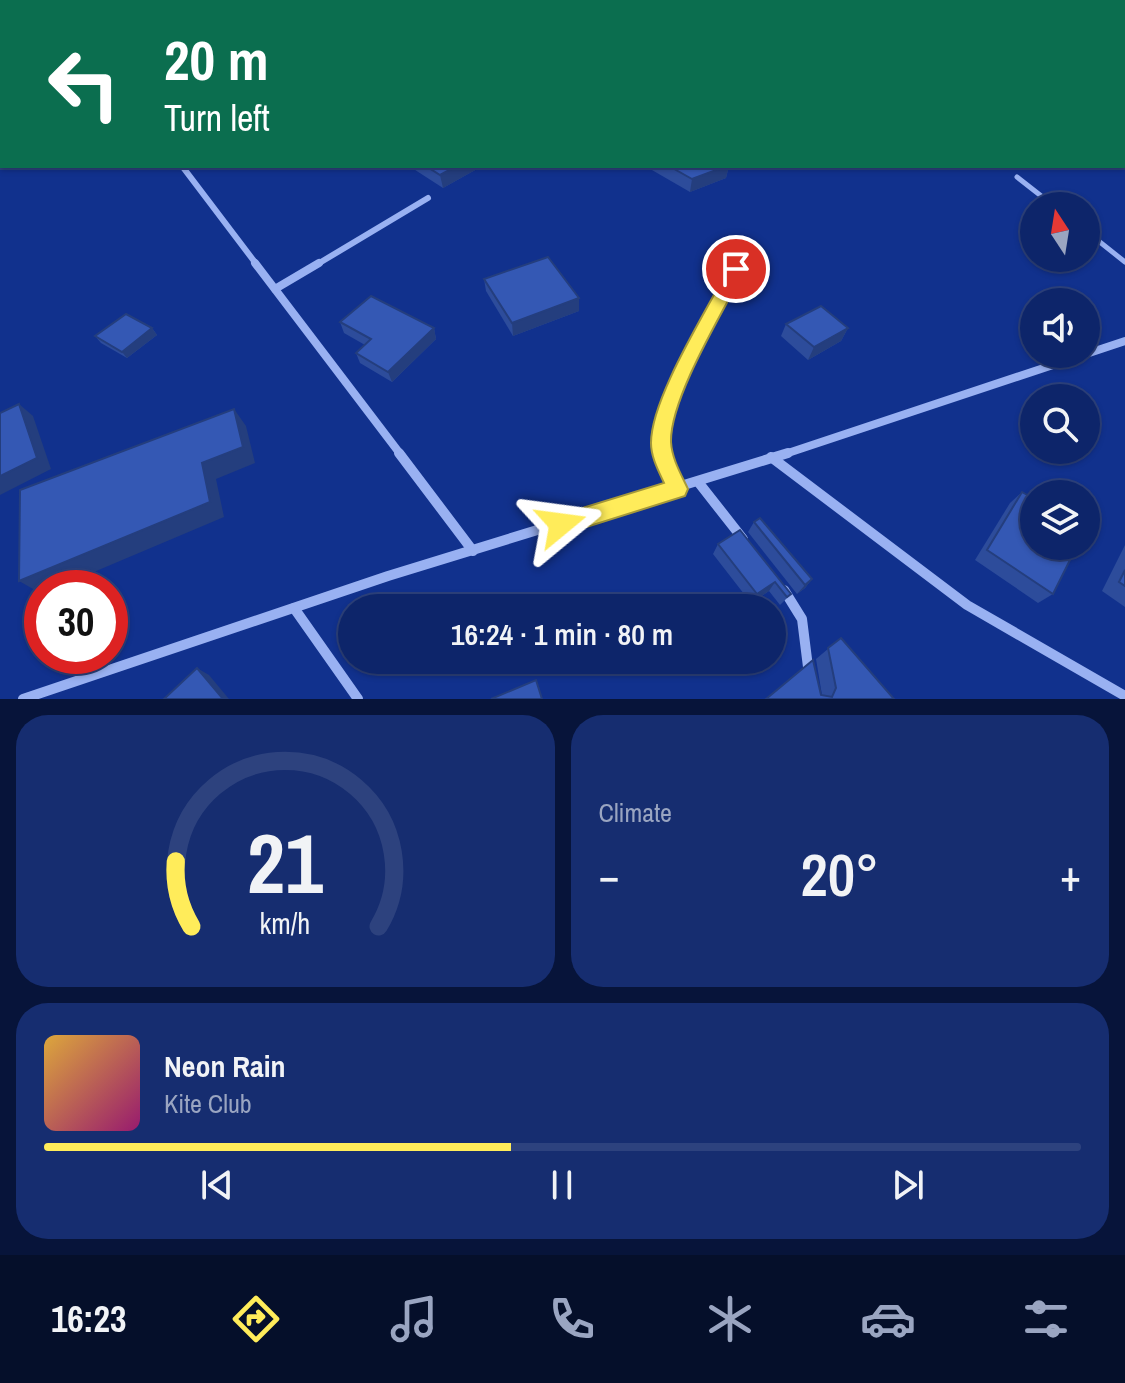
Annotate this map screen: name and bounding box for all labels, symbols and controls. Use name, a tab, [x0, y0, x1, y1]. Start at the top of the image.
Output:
text: 20 m	[164, 22, 269, 97]
icon: left	[32, 32, 136, 136]
text: Turn left	[164, 94, 270, 142]
north arrow	[1020, 192, 1100, 272]
map controls	[1020, 192, 1100, 560]
pin	[702, 235, 770, 303]
icon: arrive	[714, 247, 758, 291]
button: sound	[1020, 288, 1100, 368]
button: search	[1020, 384, 1100, 464]
button: layers	[1020, 480, 1100, 560]
position arrow	[519, 482, 603, 566]
speed limit sign: 30	[24, 570, 128, 674]
text: 16:24 · 1 min · 80 m	[451, 614, 673, 654]
text: Climate	[599, 795, 672, 830]
text: 21	[247, 807, 323, 919]
text: 20°	[800, 834, 879, 915]
text: −	[599, 845, 620, 905]
text: +	[1060, 845, 1081, 905]
text: km/h	[260, 904, 311, 943]
text: Neon Rain	[164, 1046, 286, 1086]
text: Kite Club	[164, 1086, 252, 1121]
icon: previous	[195, 1163, 239, 1207]
icon: pause	[540, 1163, 584, 1207]
icon: next	[886, 1163, 930, 1207]
icon: directions	[228, 1291, 284, 1347]
icon: music	[386, 1291, 442, 1347]
icon: phone	[544, 1291, 600, 1347]
icon: climate	[702, 1291, 758, 1347]
icon: car	[860, 1291, 916, 1347]
icon: filters	[1018, 1291, 1074, 1347]
text: 16:23	[51, 1295, 126, 1343]

